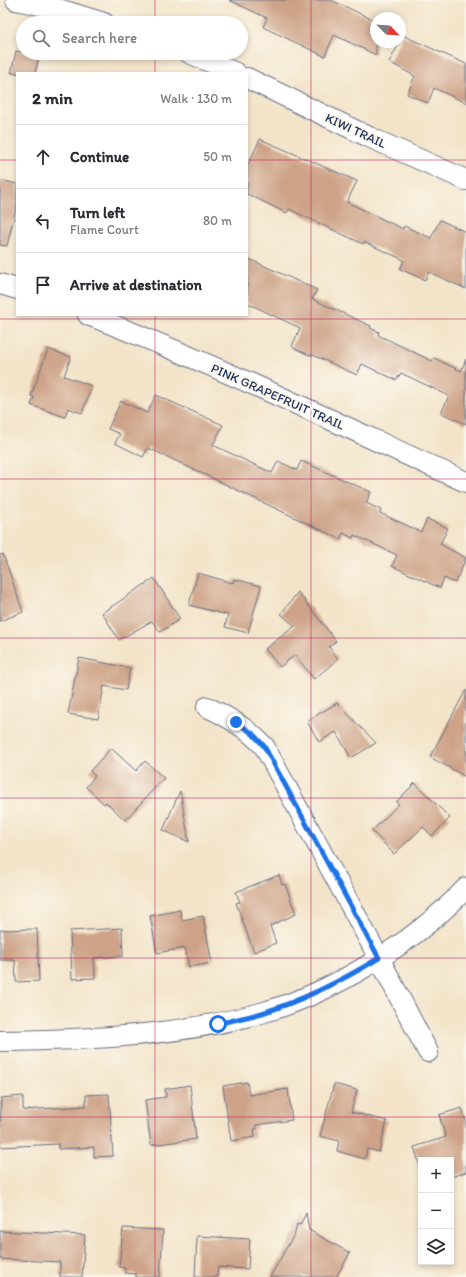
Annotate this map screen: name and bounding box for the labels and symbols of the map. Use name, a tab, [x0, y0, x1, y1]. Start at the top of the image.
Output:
north arrow	[370, 12, 406, 48]
street label: KIWI TRAIL	[323, 110, 389, 151]
street label: PINK GRAPEFRUIT TRAIL	[209, 360, 347, 433]
route end	[227, 713, 245, 731]
route start	[209, 1015, 227, 1033]

